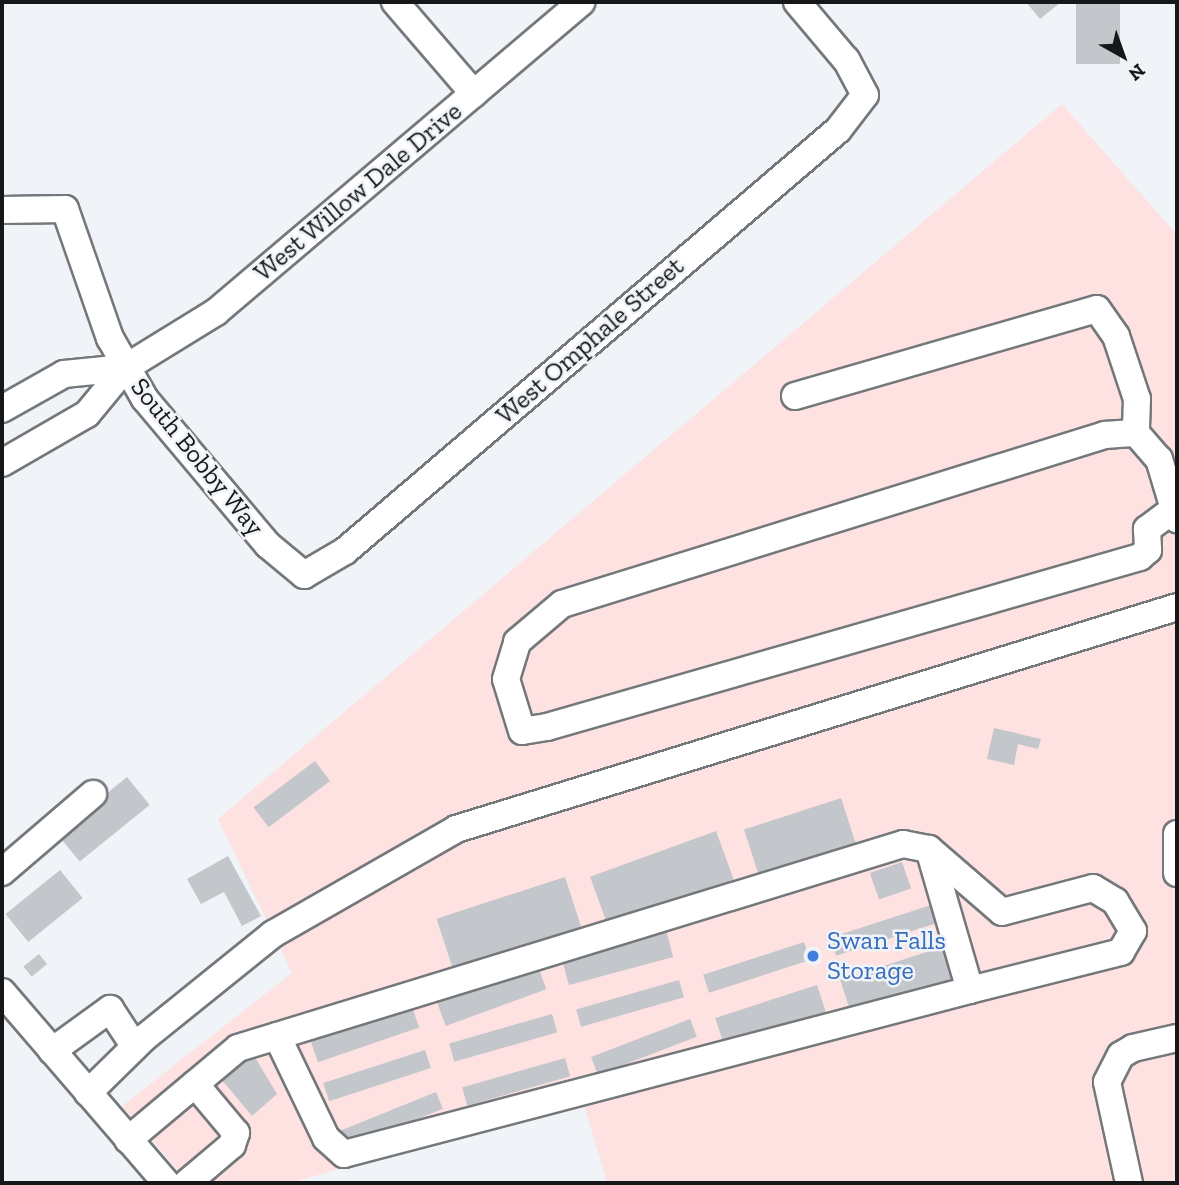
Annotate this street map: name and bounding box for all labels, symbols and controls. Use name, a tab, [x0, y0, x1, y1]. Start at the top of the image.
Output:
north arrow	[1088, 21, 1158, 91]
text: N	[1124, 59, 1150, 86]
street label: West Willow Dale Drive	[247, 95, 469, 289]
street label: West Omphale Street	[490, 251, 690, 431]
street label: South Bobby Way	[123, 371, 271, 543]
place label: Swan Falls Storage	[827, 925, 946, 986]
marker: Swan Falls Storage	[805, 948, 821, 964]

